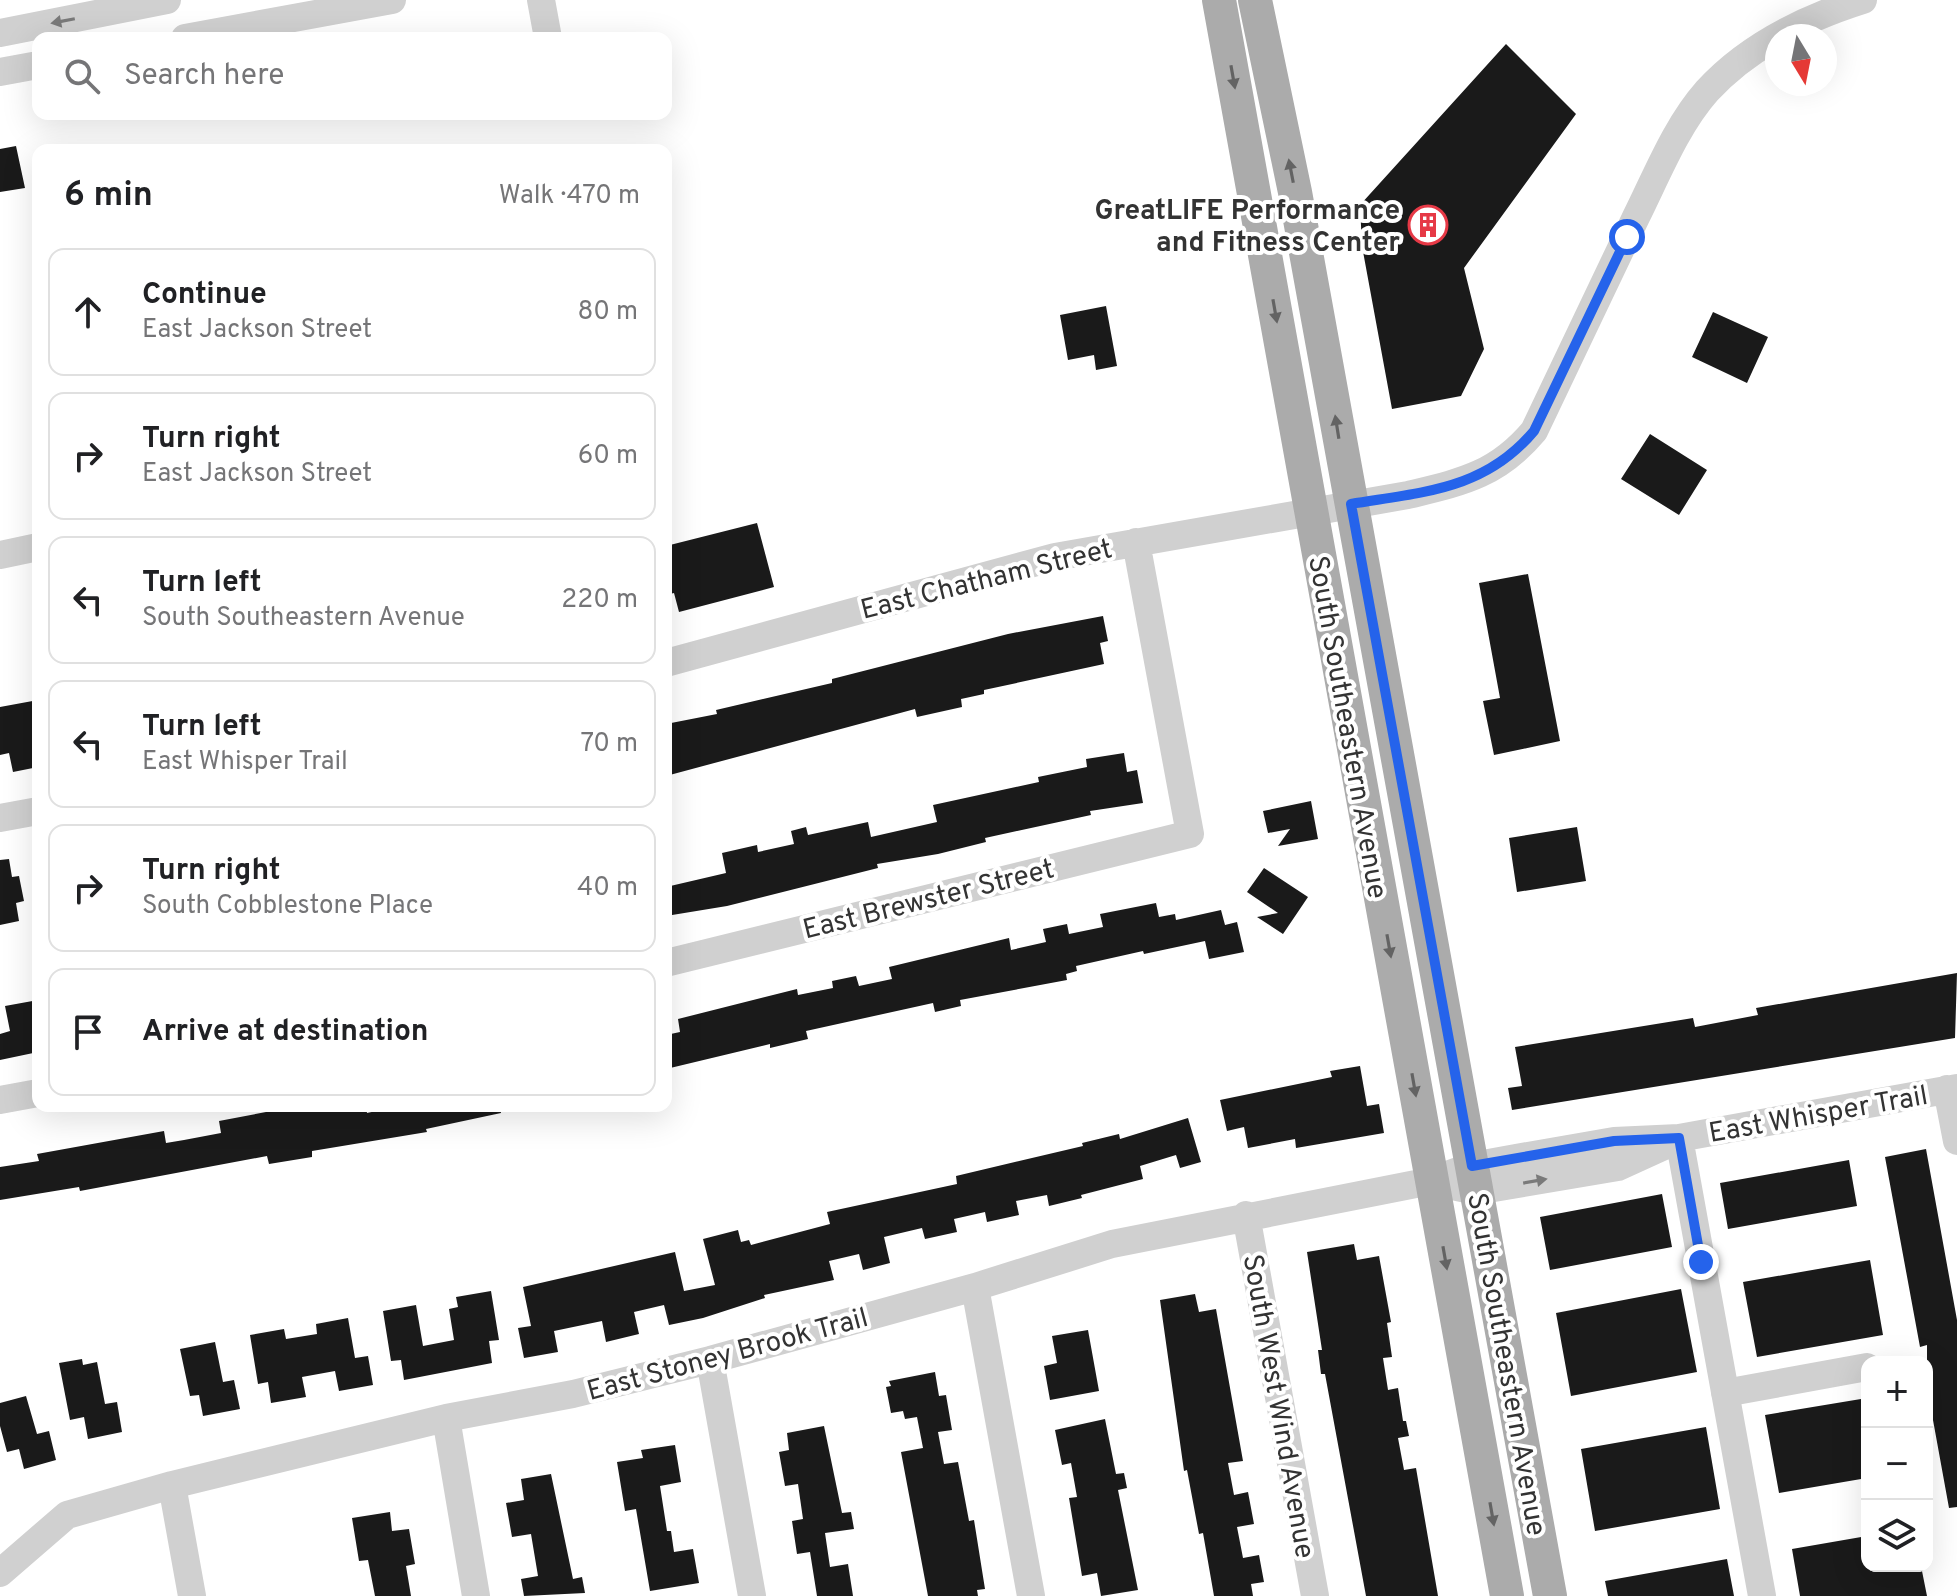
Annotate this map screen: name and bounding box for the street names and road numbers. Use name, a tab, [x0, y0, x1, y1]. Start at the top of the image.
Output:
street label: East Chatham Street	[857, 532, 1116, 630]
street label: South Southeastern Avenue	[1298, 553, 1394, 902]
street label: East Brewster Street	[799, 852, 1058, 950]
street label: East Whisper Trail	[1706, 1079, 1931, 1153]
street label: South Southeastern Avenue	[1457, 1190, 1553, 1539]
street label: South West Wind Avenue	[1233, 1252, 1322, 1561]
street label: East Stoney Brook Trail	[583, 1301, 872, 1411]

